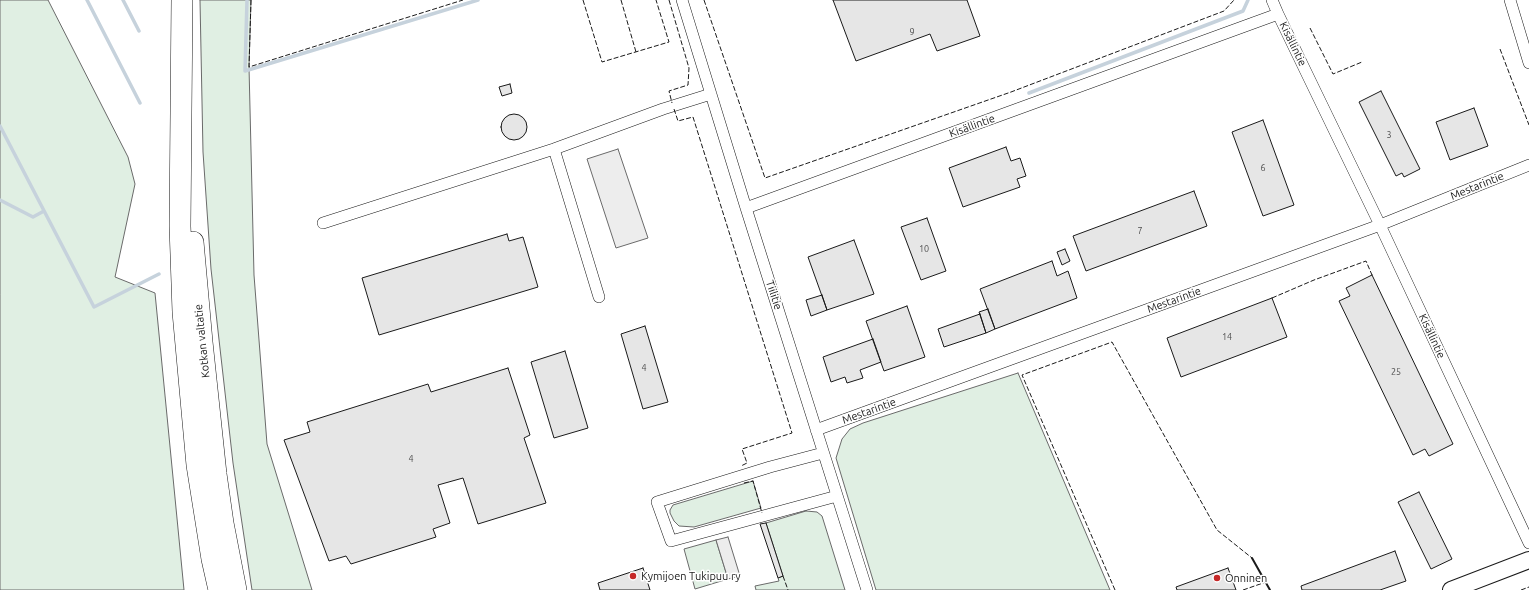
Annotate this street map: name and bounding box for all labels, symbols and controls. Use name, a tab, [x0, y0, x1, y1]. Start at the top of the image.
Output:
street label: Kisällintie	[1277, 20, 1309, 68]
house number: 9	[909, 27, 915, 37]
street label: Kisällintie	[947, 112, 997, 140]
house number: 3	[1386, 130, 1392, 140]
house number: 6	[1260, 163, 1266, 173]
street label: Mestarintie	[1448, 169, 1506, 203]
house number: 7	[1137, 226, 1143, 236]
house number: 10	[919, 244, 929, 254]
street label: Tiilitie	[763, 279, 785, 311]
street label: Mestarintie	[1145, 284, 1203, 316]
street label: Kotkan valtatie	[192, 303, 212, 379]
street label: Kisällintie	[1416, 312, 1448, 360]
house number: 14	[1222, 332, 1232, 342]
house number: 4	[641, 363, 647, 373]
house number: 25	[1391, 367, 1401, 377]
street label: Mestarintie	[840, 395, 898, 427]
house number: 4	[408, 454, 414, 464]
place label: Kymijoen Tukipuu ry	[641, 569, 741, 583]
marker: Kymijoen Tukipuu ry	[628, 571, 638, 581]
place label: Onninen	[1225, 571, 1267, 585]
marker: Onninen	[1212, 573, 1222, 583]

